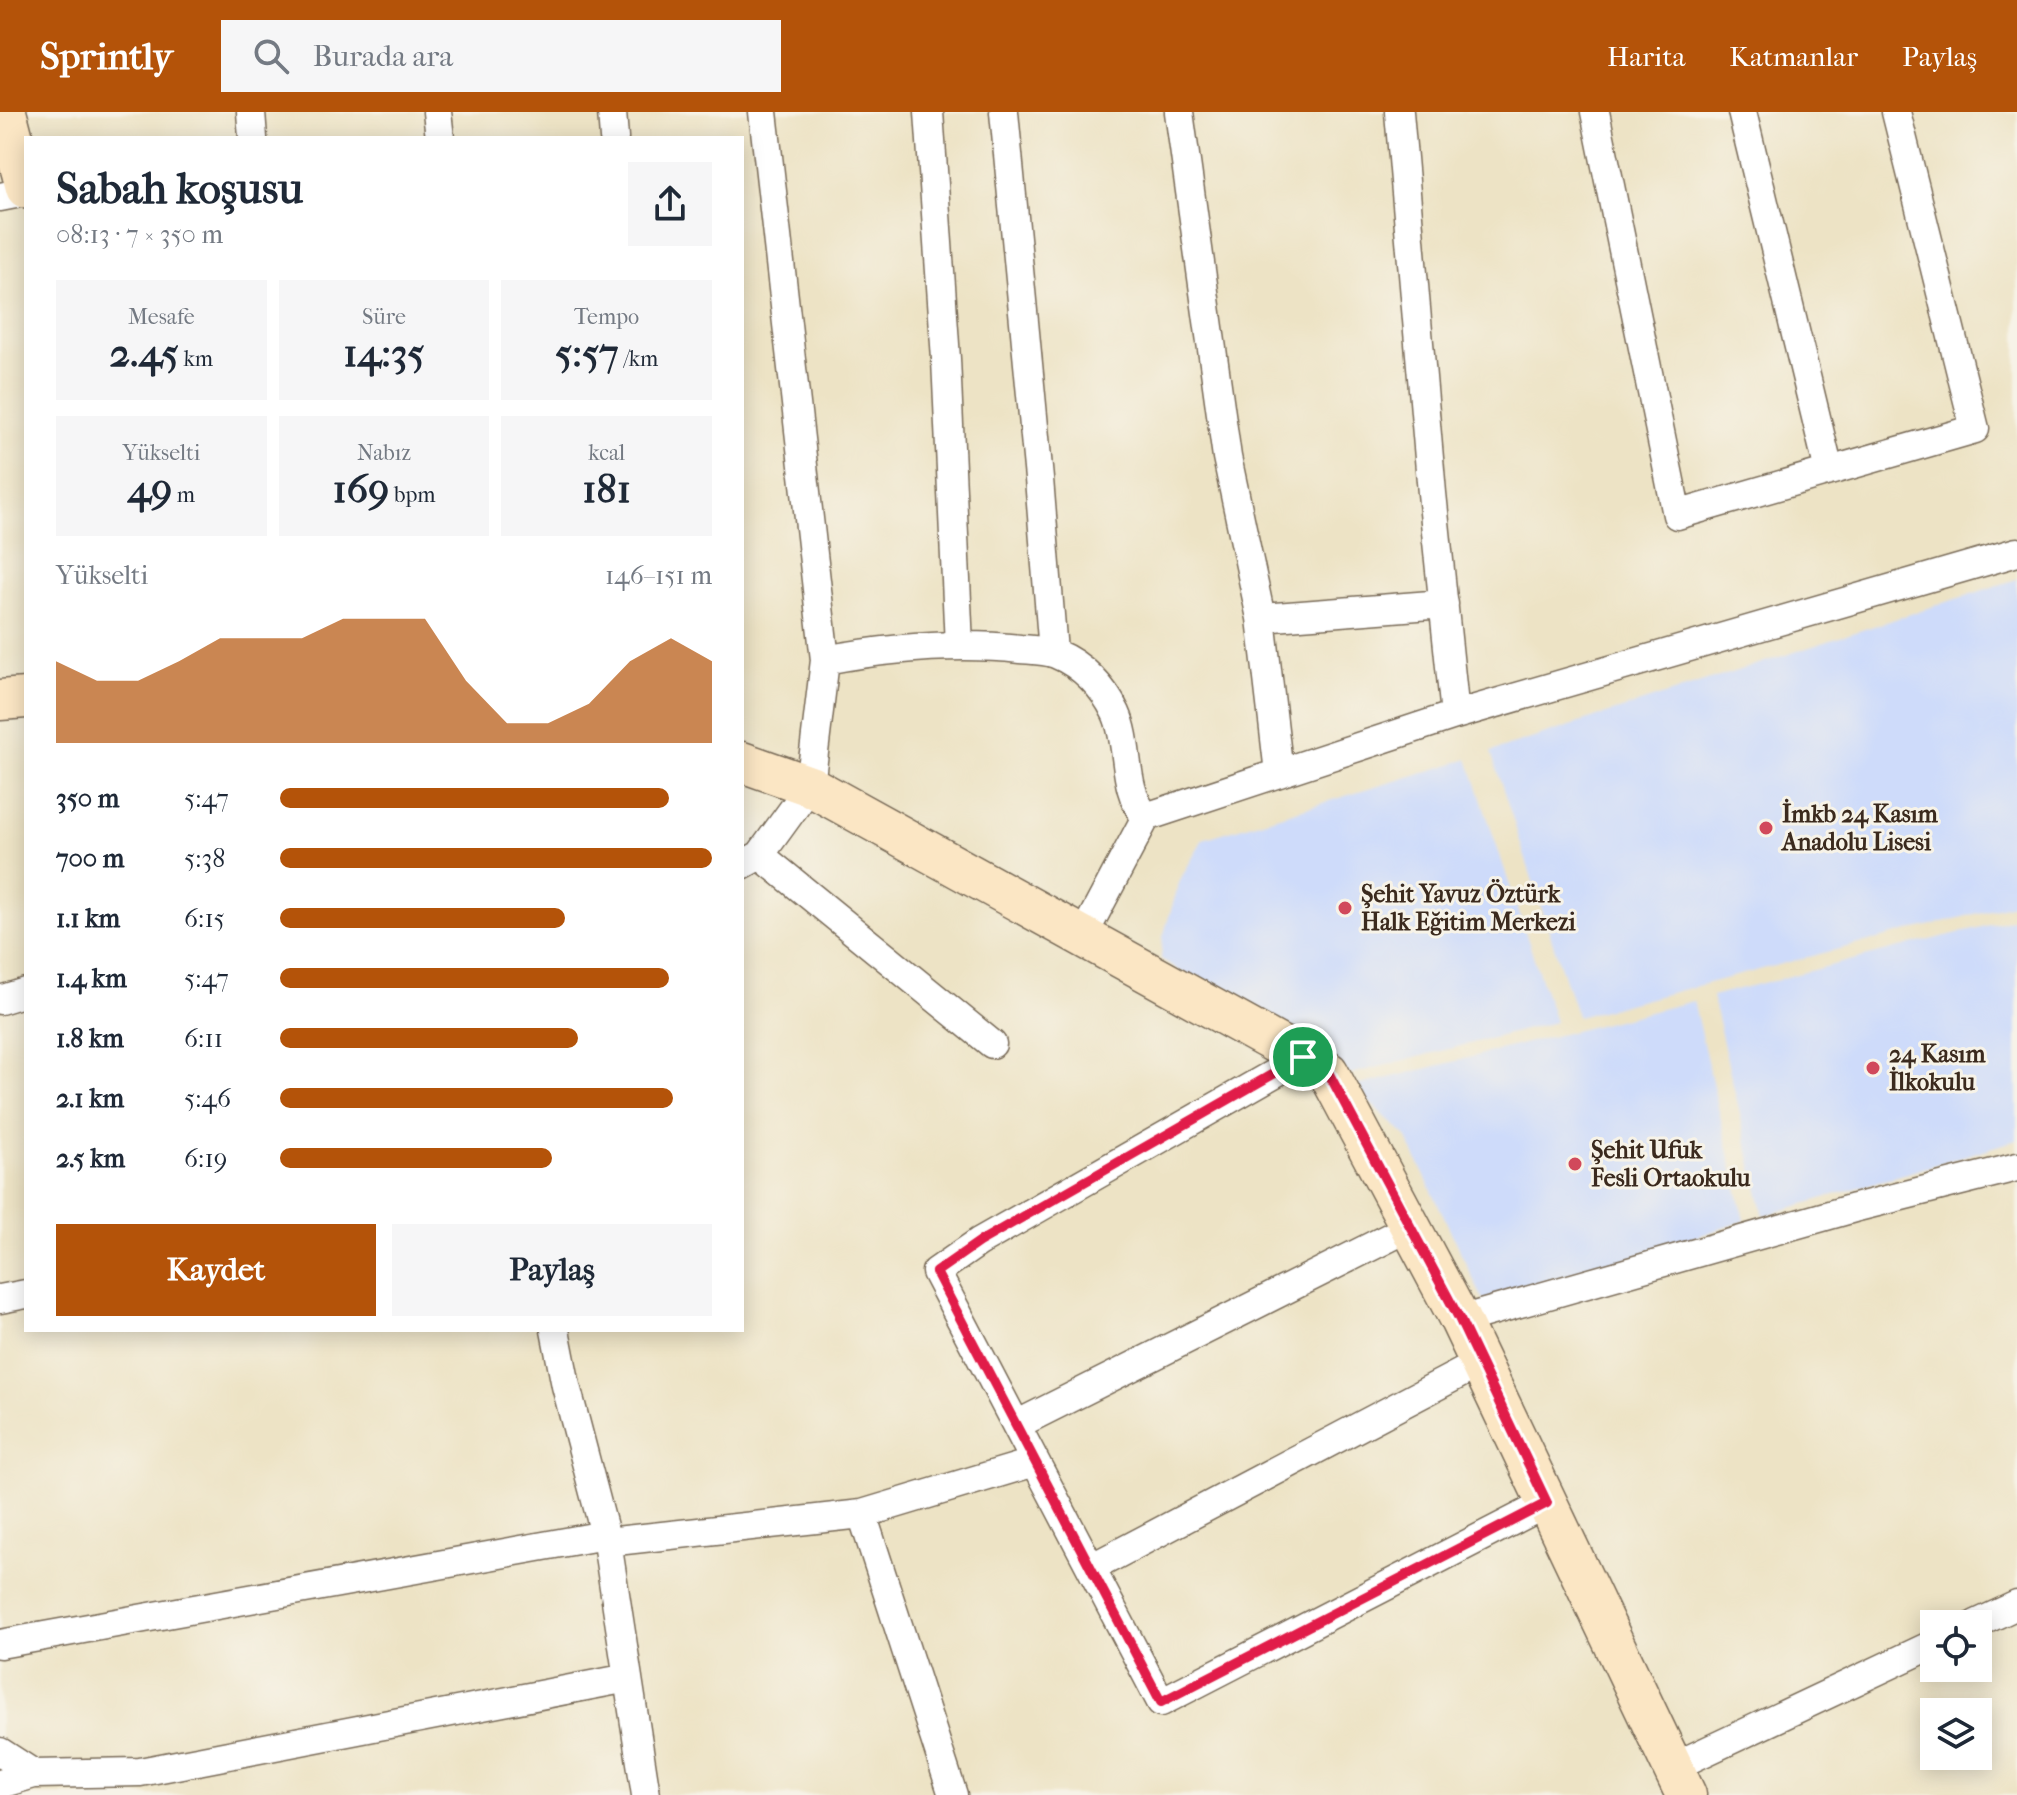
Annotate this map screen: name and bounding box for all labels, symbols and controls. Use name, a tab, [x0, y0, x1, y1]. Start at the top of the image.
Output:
search box	[221, 20, 781, 92]
text: Sprintly	[40, 34, 173, 79]
icon: search	[249, 34, 293, 78]
text: Burada ara	[313, 39, 453, 74]
text: Harita	[1607, 40, 1685, 73]
text: Katmanlar	[1729, 40, 1858, 73]
text: Paylaş	[1902, 40, 1977, 73]
button: share	[628, 162, 712, 246]
text: Sabah koşusu	[56, 163, 303, 214]
text: 08:13 · 7 × 350 m	[56, 219, 223, 250]
text: Mesafe	[128, 304, 195, 330]
text: Süre	[362, 304, 406, 330]
text: Tempo	[574, 304, 639, 330]
text: 2.45	[110, 330, 179, 376]
text: 14:35	[343, 330, 425, 376]
text: 5:57	[555, 330, 619, 376]
text: km	[179, 346, 213, 372]
text: /km	[619, 346, 658, 372]
text: Yükselti	[122, 440, 200, 466]
text: Nabız	[357, 440, 411, 466]
text: kcal	[588, 440, 625, 466]
text: 49	[128, 466, 172, 512]
text: 169	[332, 466, 389, 512]
text: 181	[582, 466, 631, 512]
text: m	[172, 482, 195, 508]
text: bpm	[389, 482, 436, 508]
text: Yükselti	[56, 560, 148, 591]
text: 146–151 m	[605, 560, 712, 591]
text: 350 m	[56, 783, 119, 814]
text: 5:47	[184, 783, 229, 814]
place label: İmkb 24 Kasım Anadolu Lisesi	[1780, 798, 1939, 856]
marker: İmkb 24 Kasım Anadolu Lisesi	[1757, 819, 1775, 837]
text: 700 m	[56, 843, 124, 874]
text: 5:38	[184, 843, 225, 874]
place label: Şehit Yavuz Öztürk Halk Eğitim Merkezi	[1361, 878, 1577, 936]
marker: Şehit Yavuz Öztürk Halk Eğitim Merkezi	[1336, 899, 1354, 917]
text: 1.1 km	[56, 903, 120, 934]
text: 6:15	[184, 903, 225, 934]
text: 1.4 km	[56, 963, 127, 994]
text: 5:47	[184, 963, 229, 994]
text: 1.8 km	[56, 1023, 124, 1054]
text: 6:11	[184, 1023, 223, 1054]
pin	[1269, 1023, 1337, 1091]
icon: arrive	[1281, 1035, 1325, 1079]
place label: 24 Kasım İlkokulu	[1889, 1040, 1986, 1096]
marker: 24 Kasım İlkokulu	[1864, 1059, 1882, 1077]
text: 2.1 km	[56, 1083, 124, 1114]
text: 5:46	[184, 1083, 231, 1114]
place label: Şehit Ufuk Fesli Ortaokulu	[1590, 1136, 1751, 1192]
text: 2.5 km	[56, 1143, 125, 1174]
text: 6:19	[184, 1143, 227, 1174]
marker: Şehit Ufuk Fesli Ortaokulu	[1566, 1155, 1584, 1173]
button: Kaydet	[56, 1224, 376, 1316]
button: Paylaş	[392, 1224, 712, 1316]
map controls	[1920, 1610, 1992, 1770]
button: locate	[1920, 1610, 1992, 1682]
button: layers	[1920, 1698, 1992, 1770]

